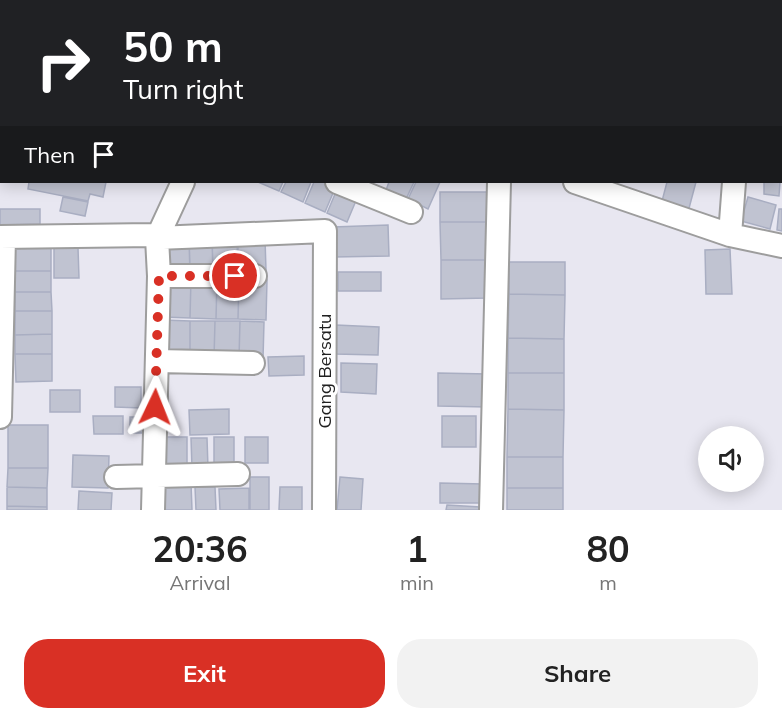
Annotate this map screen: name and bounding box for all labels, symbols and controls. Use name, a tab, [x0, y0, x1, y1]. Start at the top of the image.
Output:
text: 50 m	[123, 20, 223, 73]
icon: right	[24, 24, 102, 102]
text: Turn right	[123, 72, 243, 106]
icon: arrive	[87, 138, 120, 171]
text: Then	[24, 141, 75, 169]
pin	[209, 250, 260, 301]
icon: arrive	[218, 259, 251, 292]
street label: Gang Bersatu	[313, 314, 336, 428]
position arrow	[123, 375, 187, 439]
map controls	[698, 426, 764, 492]
button: sound	[698, 426, 764, 492]
text: 20:36	[152, 526, 248, 571]
text: 1	[406, 526, 428, 571]
text: 80	[586, 526, 630, 571]
text: Arrival	[169, 570, 231, 595]
text: min	[400, 570, 434, 595]
text: m	[599, 570, 617, 595]
button: Exit	[24, 639, 385, 708]
button: Share	[397, 639, 758, 708]

